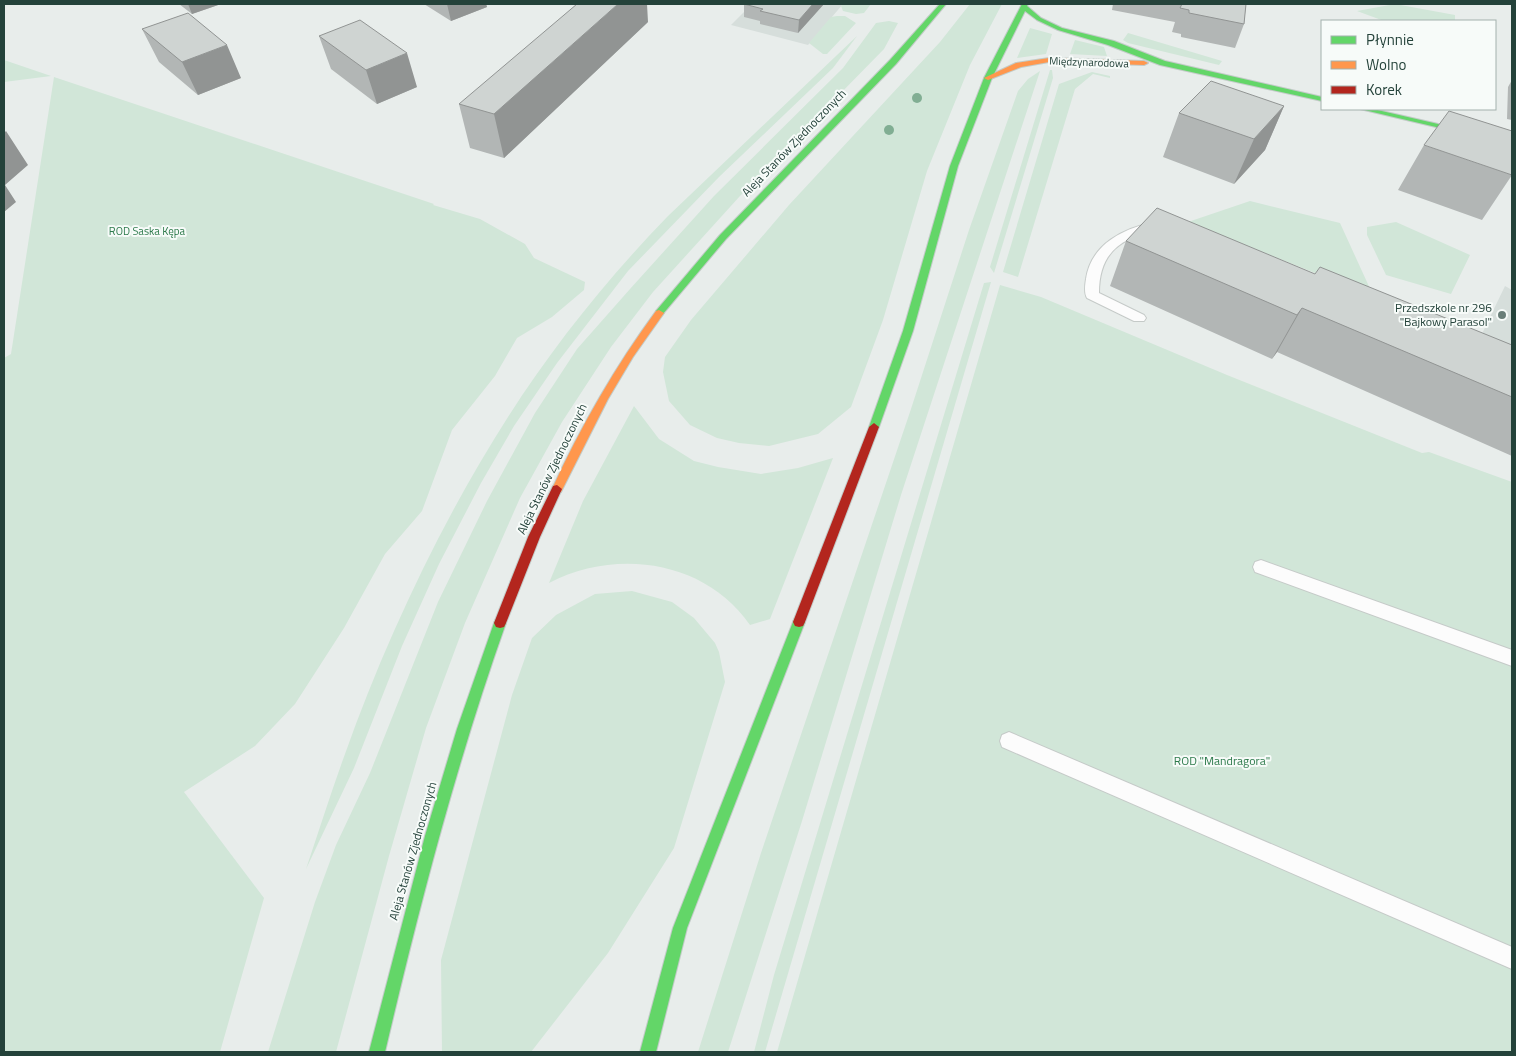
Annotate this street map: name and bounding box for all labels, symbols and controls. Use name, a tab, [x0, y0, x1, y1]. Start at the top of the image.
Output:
legend	[1321, 20, 1496, 110]
text: Płynnie	[1366, 28, 1414, 51]
street label: Międzynarodowa	[1049, 53, 1130, 71]
text: Wolno	[1366, 53, 1406, 76]
text: Korek	[1366, 78, 1402, 101]
street label: Aleja Stanów Zjednoczonych	[737, 84, 850, 201]
park label: ROD Saska Kępa	[109, 223, 186, 239]
place label: Przedszkole nr 296 "Bajkowy Parasol"	[1395, 298, 1492, 331]
marker: Przedszkole nr 296 "Bajkowy Parasol"	[1496, 309, 1508, 321]
street label: Aleja Stanów Zjednoczonych	[512, 400, 592, 537]
park label: ROD "Mandragora"	[1174, 751, 1270, 770]
street label: Aleja Stanów Zjednoczonych	[384, 779, 441, 922]

